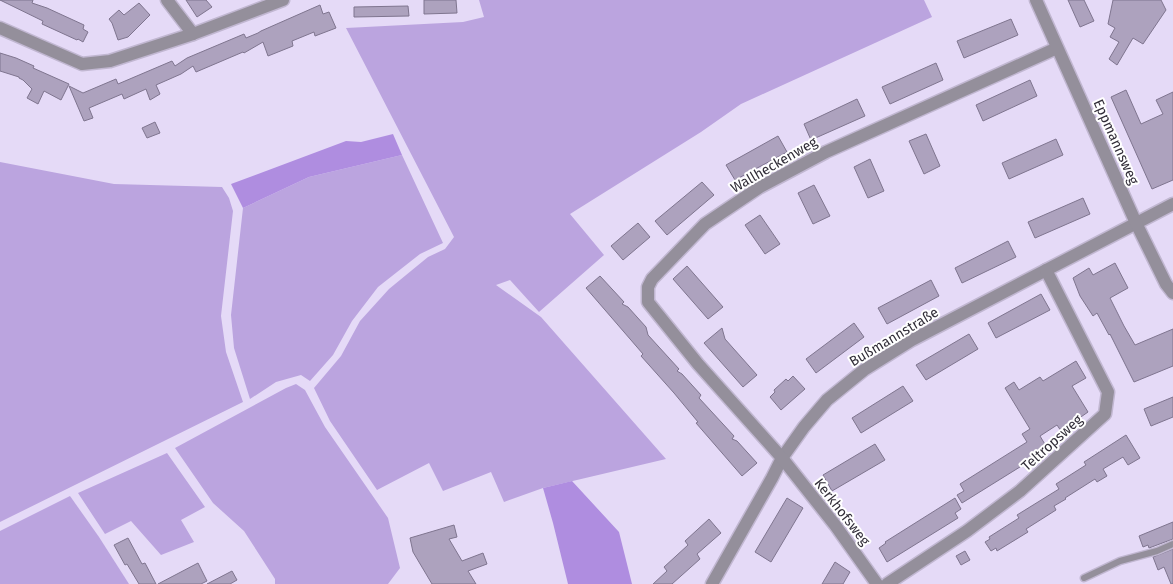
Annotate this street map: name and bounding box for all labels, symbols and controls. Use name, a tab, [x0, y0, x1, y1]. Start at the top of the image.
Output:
street label: Eppmannsweg	[1090, 97, 1143, 188]
street label: Wallheckenweg	[728, 133, 821, 197]
street label: Bußmannstraße	[846, 304, 942, 370]
street label: Teltropsweg	[1018, 411, 1087, 475]
street label: Kerkhofsweg	[810, 475, 874, 550]

